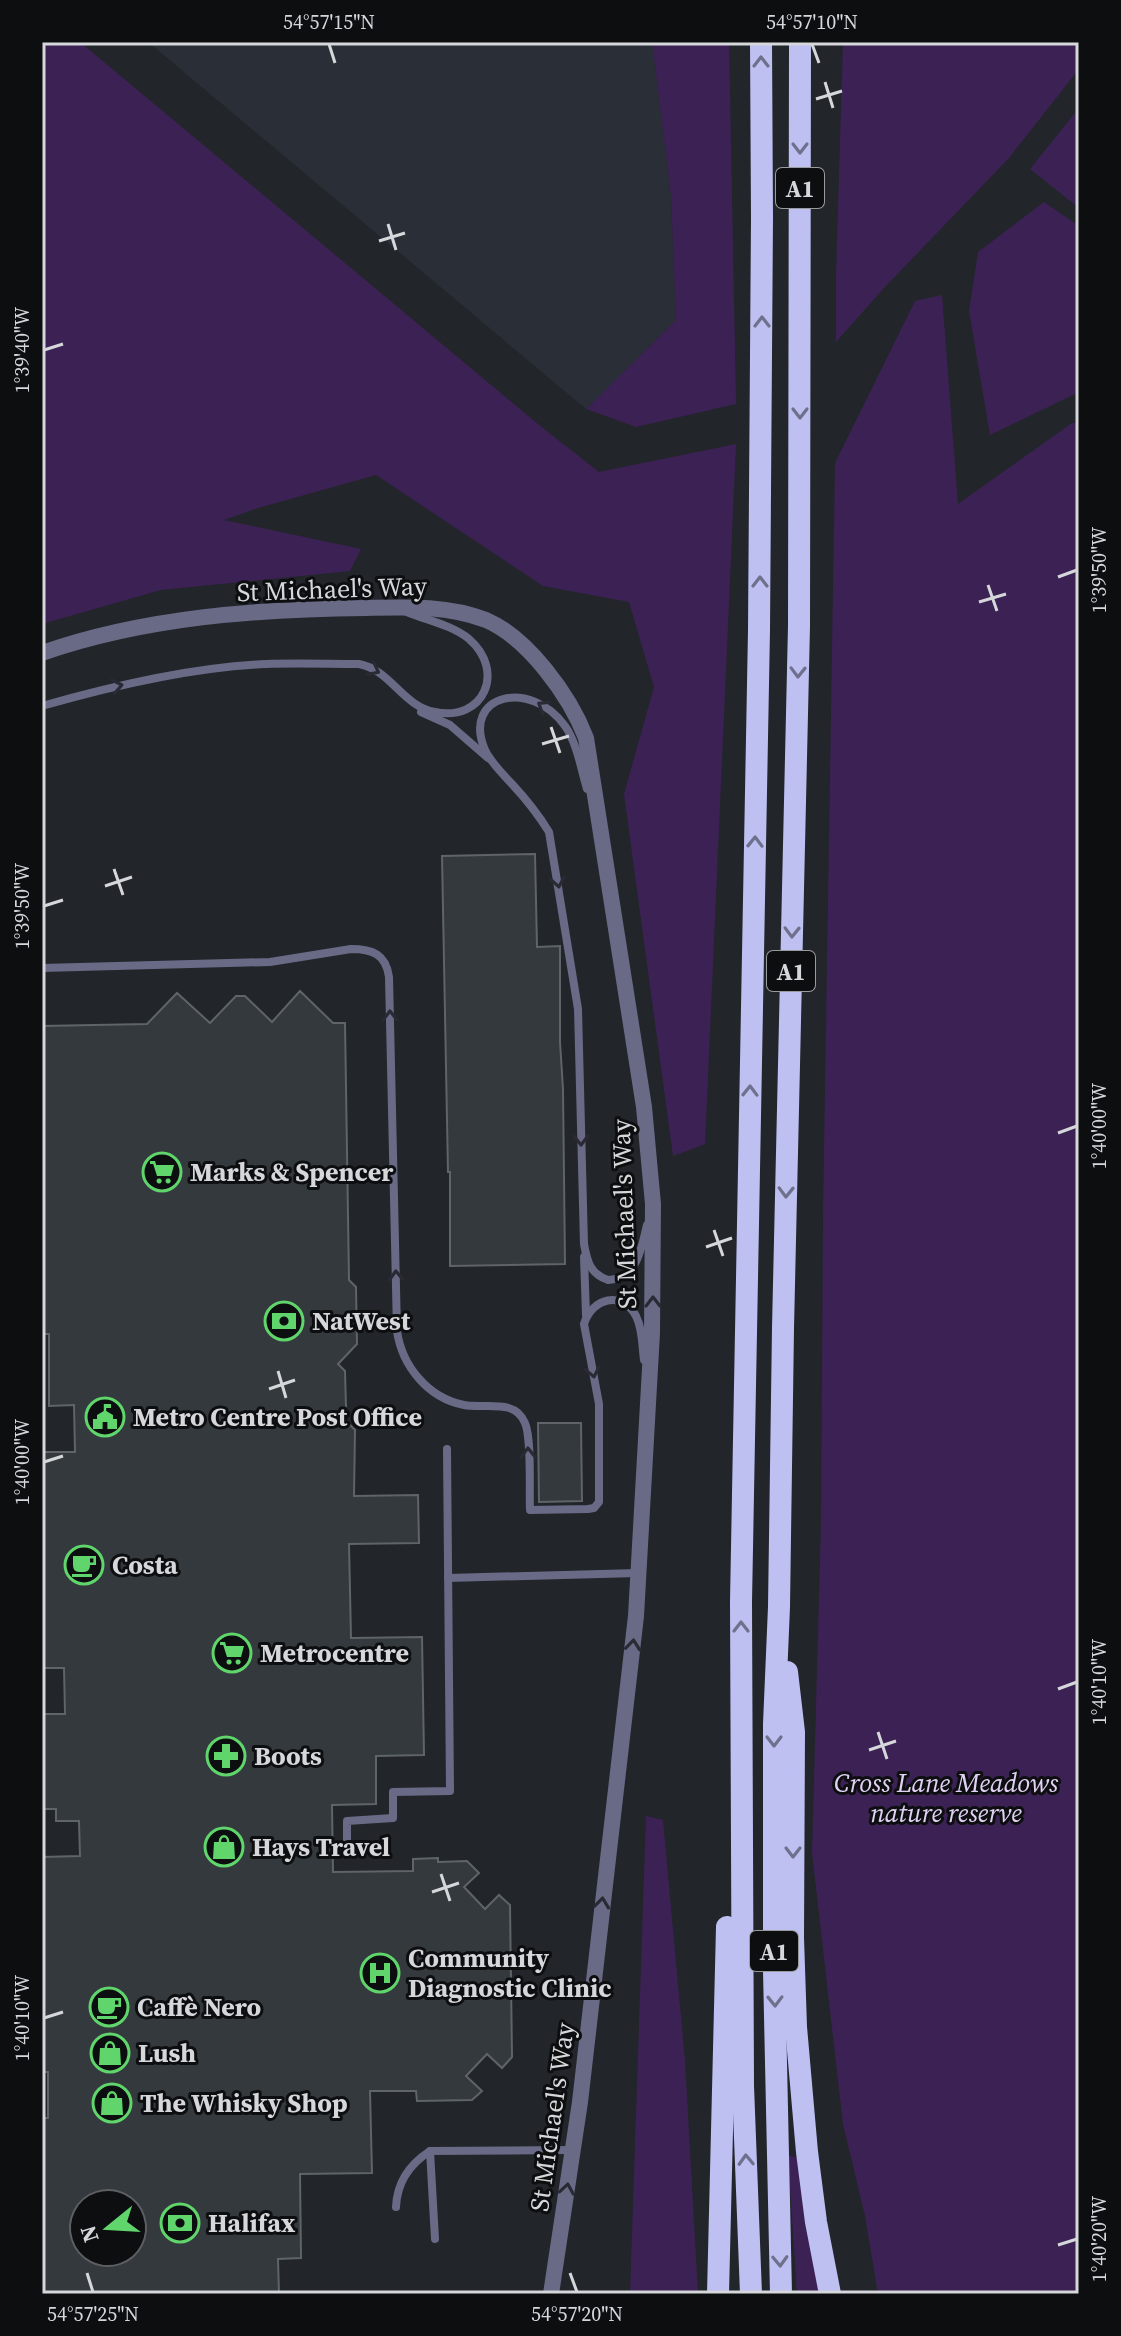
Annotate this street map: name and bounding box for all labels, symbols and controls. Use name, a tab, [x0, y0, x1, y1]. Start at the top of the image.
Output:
text: 54°57'15"N	[283, 8, 375, 36]
text: 54°57'10"N	[766, 8, 858, 36]
one-way arrow	[752, 55, 770, 68]
one-way arrow	[791, 142, 809, 155]
road number: A1	[776, 168, 824, 208]
text: 1°39'40"W	[8, 306, 36, 393]
one-way arrow	[753, 315, 770, 328]
one-way arrow	[791, 407, 809, 420]
text: 1°39'50"W	[1085, 526, 1113, 613]
street label: St Michael's Way	[236, 568, 428, 610]
one-way arrow	[751, 575, 769, 588]
one-way arrow	[365, 661, 380, 676]
one-way arrow	[789, 666, 806, 679]
one-way arrow	[110, 678, 124, 695]
one-way arrow	[537, 701, 552, 716]
one-way arrow	[746, 835, 764, 848]
text: 1°39'50"W	[8, 862, 36, 949]
one-way arrow	[549, 875, 566, 889]
one-way arrow	[783, 926, 800, 939]
road number: A1	[767, 951, 815, 991]
one-way arrow	[381, 1009, 398, 1022]
text: 1°40'00"W	[1085, 1082, 1113, 1169]
one-way arrow	[742, 1084, 759, 1097]
street label: St Michael's Way	[603, 1118, 645, 1310]
one-way arrow	[572, 1134, 590, 1147]
supermarket icon: Marks & Spencer	[141, 1151, 183, 1193]
place label: Marks & Spencer	[190, 1154, 394, 1190]
one-way arrow	[777, 1186, 795, 1199]
one-way arrow	[387, 1269, 404, 1282]
one-way arrow	[644, 1295, 662, 1308]
bank icon: NatWest	[263, 1300, 305, 1342]
place label: NatWest	[312, 1303, 411, 1339]
one-way arrow	[583, 1366, 600, 1379]
public building icon: Metro Centre Post Office	[84, 1396, 126, 1438]
place label: Metro Centre Post Office	[133, 1399, 422, 1435]
text: 1°40'00"W	[8, 1418, 36, 1505]
one-way arrow	[520, 1446, 537, 1459]
cafe icon: Costa	[63, 1544, 105, 1586]
place label: Costa	[112, 1547, 178, 1583]
one-way arrow	[732, 1620, 750, 1633]
supermarket icon: Metrocentre	[211, 1632, 253, 1674]
place label: Metrocentre	[260, 1635, 409, 1671]
one-way arrow	[624, 1638, 641, 1651]
text: 1°40'10"W	[1085, 1638, 1113, 1725]
pharmacy icon: Boots	[205, 1735, 247, 1777]
one-way arrow	[765, 1735, 783, 1748]
place label: Boots	[254, 1738, 322, 1774]
park label: Cross Lane Meadows nature reserve	[834, 1765, 1059, 1831]
shop icon: Hays Travel	[203, 1826, 245, 1868]
place label: Hays Travel	[252, 1829, 390, 1865]
one-way arrow	[785, 1846, 802, 1859]
one-way arrow	[594, 1897, 611, 1910]
road number: A1	[750, 1931, 798, 1971]
place label: Community Diagnostic Clinic	[408, 1940, 612, 2006]
hospital icon: Community Diagnostic Clinic	[359, 1952, 401, 1994]
text: 1°40'10"W	[8, 1974, 36, 2061]
cafe icon: Caffè Nero	[88, 1986, 130, 2028]
place label: Caffè Nero	[137, 1989, 261, 2025]
one-way arrow	[766, 1995, 783, 2008]
street label: St Michael's Way	[521, 2020, 583, 2214]
shop icon: Lush	[89, 2032, 131, 2074]
place label: Lush	[138, 2035, 196, 2071]
shop icon: The Whisky Shop	[91, 2082, 133, 2124]
place label: The Whisky Shop	[140, 2085, 348, 2121]
one-way arrow	[737, 2153, 754, 2166]
one-way arrow	[558, 2182, 575, 2196]
north arrow	[68, 2188, 148, 2268]
text: 1°40'20"W	[1085, 2195, 1113, 2282]
bank icon: Halifax	[159, 2202, 201, 2244]
place label: Halifax	[208, 2205, 296, 2241]
text: N	[72, 2222, 106, 2246]
one-way arrow	[771, 2255, 788, 2268]
text: 54°57'25"N	[47, 2300, 139, 2328]
text: 54°57'20"N	[531, 2300, 623, 2328]

